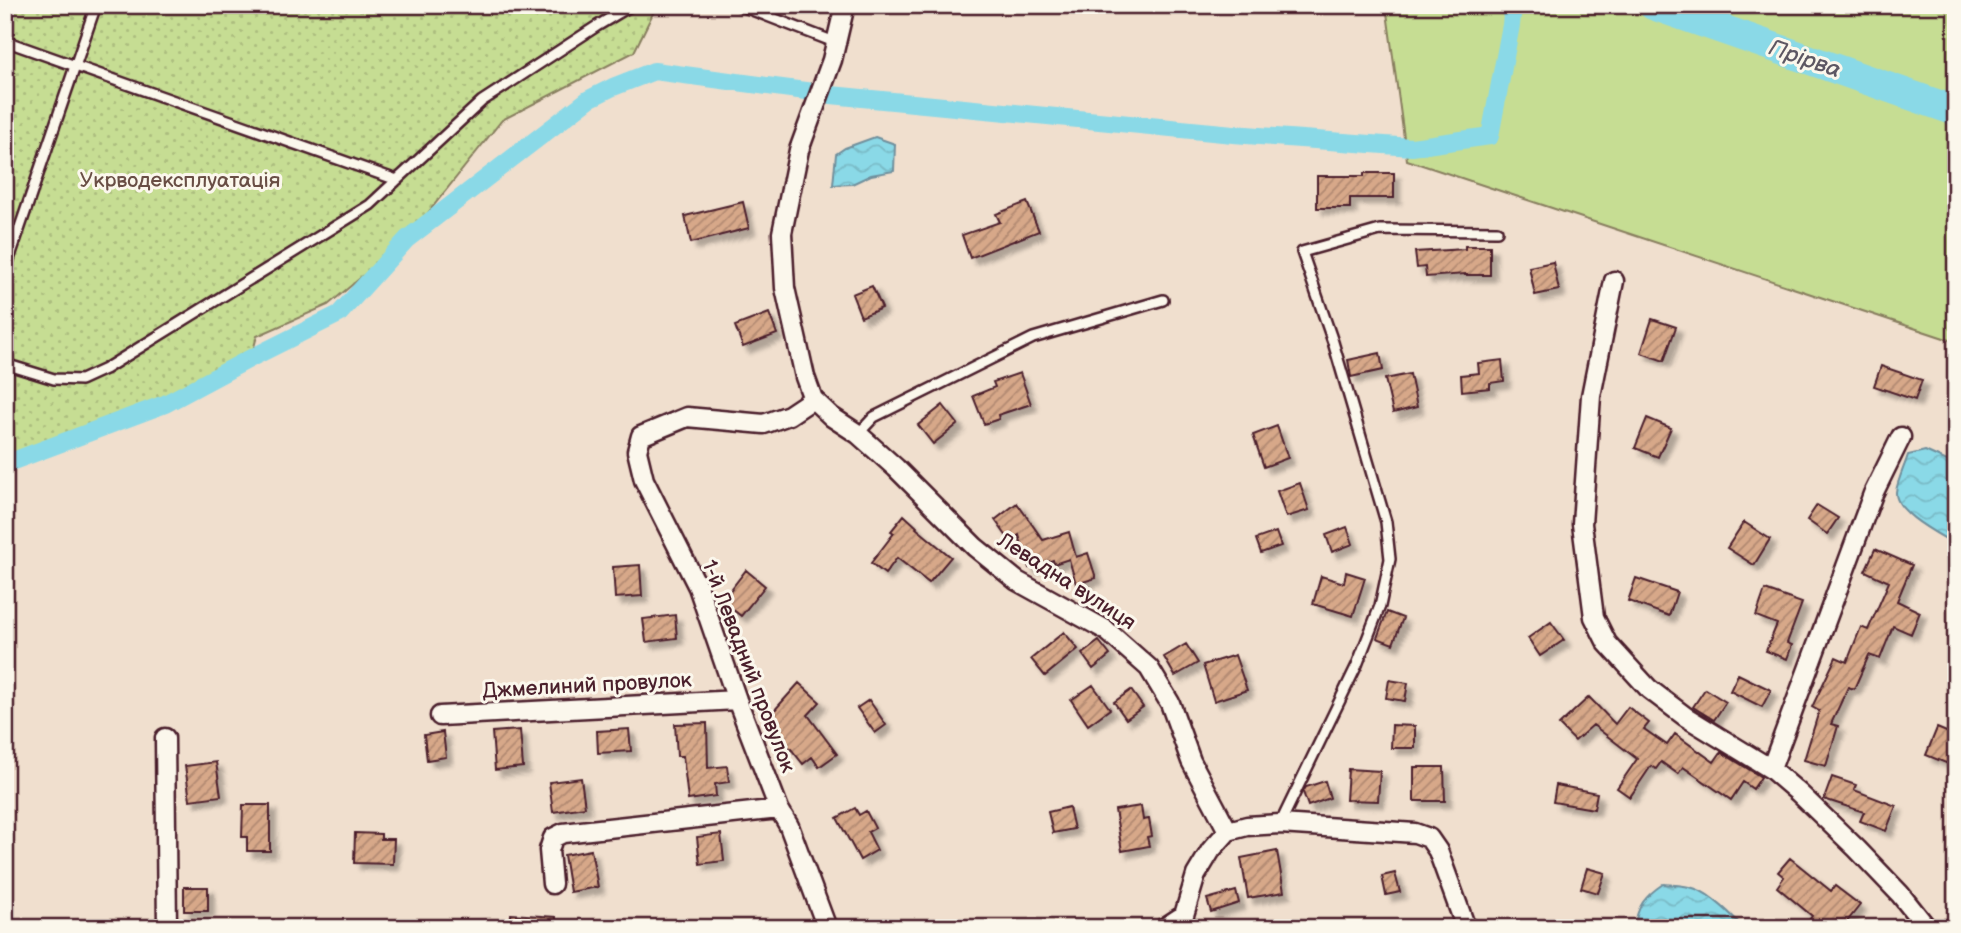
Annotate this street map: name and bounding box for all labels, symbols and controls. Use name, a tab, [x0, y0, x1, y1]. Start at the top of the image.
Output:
water label: Прірва	[1765, 34, 1844, 84]
park label: Укрводексплуатація	[80, 168, 280, 193]
street label: Левадна вулиця	[992, 527, 1140, 635]
street label: 1-й Левадний провулок	[696, 556, 801, 776]
street label: Джмелиний провулок	[482, 668, 692, 703]

